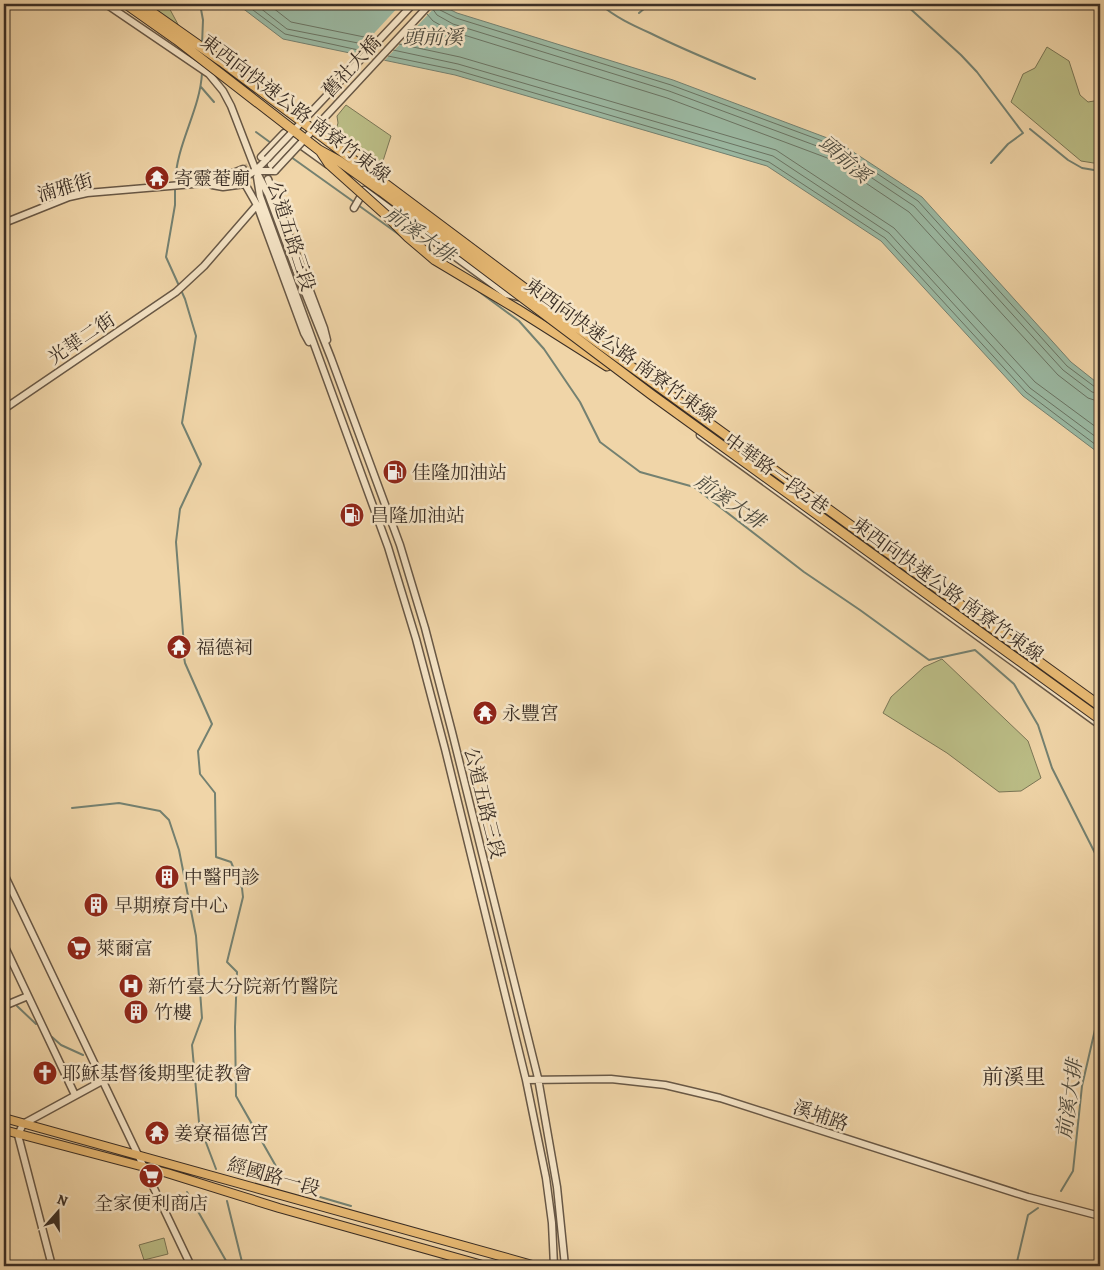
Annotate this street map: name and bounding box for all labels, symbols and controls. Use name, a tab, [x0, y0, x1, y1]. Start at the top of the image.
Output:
water label: 頭前溪	[403, 24, 465, 51]
street label: 東西向快速公路 南寮竹東線	[195, 29, 396, 189]
street label: 舊社大橋	[316, 30, 387, 103]
water label: 頭前溪	[813, 130, 878, 191]
temple icon: 寄靈菴廟	[144, 165, 170, 191]
place label: 寄靈菴廟	[174, 166, 250, 192]
street label: 湳雅街	[34, 168, 96, 208]
street label: 公道五路三段	[261, 178, 321, 295]
water label: 前溪大排	[379, 200, 462, 271]
street label: 東西向快速公路 南寮竹東線	[519, 272, 722, 429]
street label: 光華二街	[43, 307, 120, 371]
street label: 中華路一段2巷	[719, 427, 834, 520]
fuel station icon: 佳隆加油站	[382, 459, 408, 485]
place label: 佳隆加油站	[412, 460, 507, 486]
water label: 前溪大排	[689, 467, 773, 537]
fuel station icon: 昌隆加油站	[339, 502, 365, 528]
place label: 昌隆加油站	[370, 503, 465, 529]
street label: 東西向快速公路 南寮竹東線	[846, 511, 1049, 668]
temple icon: 福德祠	[166, 634, 192, 660]
place label: 福德祠	[196, 635, 253, 661]
temple icon: 永豐宮	[472, 700, 498, 726]
place label: 永豐宮	[502, 701, 559, 727]
street label: 公道五路三段	[458, 745, 510, 862]
building icon: 中醫門診	[154, 864, 180, 890]
place label: 中醫門診	[184, 865, 260, 891]
building icon: 早期療育中心	[83, 892, 109, 918]
place label: 早期療育中心	[114, 893, 228, 919]
supermarket icon: 萊爾富	[66, 935, 92, 961]
place label: 萊爾富	[96, 936, 153, 962]
hospital icon: 新竹臺大分院新竹醫院	[118, 973, 144, 999]
place label: 新竹臺大分院新竹醫院	[148, 974, 338, 1000]
building icon: 竹樓	[123, 999, 149, 1025]
place label: 竹樓	[154, 1000, 192, 1026]
water label: 前溪大排	[1051, 1055, 1089, 1141]
church icon: 耶穌基督後期聖徒教會	[32, 1060, 58, 1086]
place label: 耶穌基督後期聖徒教會	[62, 1061, 252, 1087]
district label: 前溪里	[983, 1063, 1046, 1091]
street label: 溪埔路	[789, 1094, 852, 1138]
temple icon: 姜寮福德宮	[144, 1120, 170, 1146]
place label: 姜寮福德宮	[174, 1121, 269, 1147]
street label: 經國路一段	[224, 1151, 323, 1203]
supermarket icon: 全家便利商店	[138, 1163, 164, 1189]
north arrow	[32, 1188, 82, 1238]
text: N	[54, 1190, 70, 1211]
place label: 全家便利商店	[94, 1191, 208, 1217]

